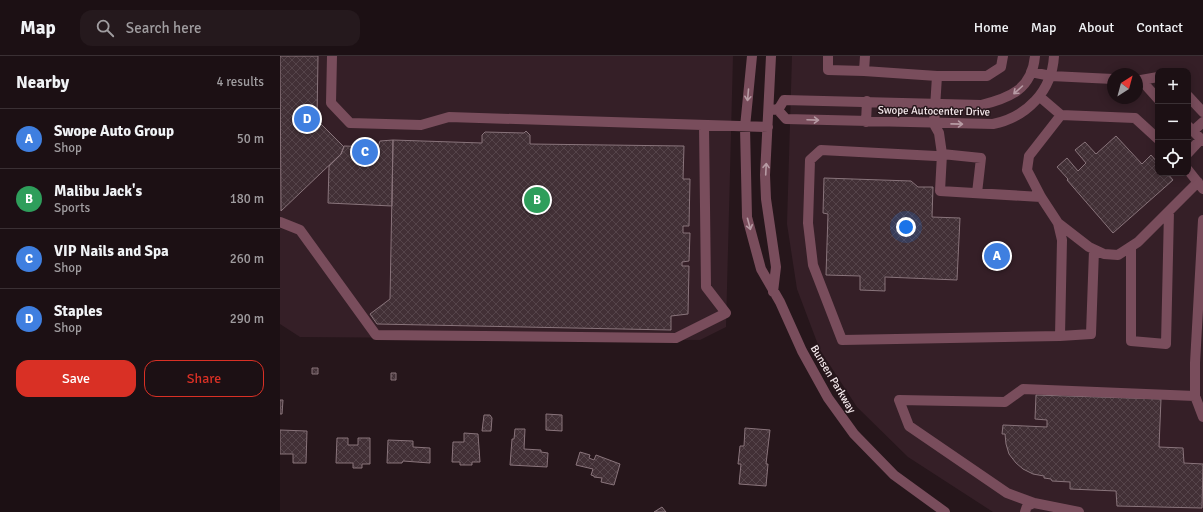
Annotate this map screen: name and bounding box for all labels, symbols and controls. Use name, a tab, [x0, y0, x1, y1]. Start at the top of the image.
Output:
search box	[80, 10, 360, 46]
text: Map	[20, 16, 56, 40]
icon: search	[94, 17, 116, 39]
text: Search here	[126, 19, 201, 37]
text: Home	[974, 19, 1009, 36]
text: Map	[1031, 19, 1056, 36]
text: About	[1078, 19, 1114, 36]
text: Contact	[1136, 19, 1183, 36]
north arrow	[1107, 68, 1143, 104]
map controls	[1155, 68, 1191, 176]
button: +	[1155, 68, 1191, 104]
text: Nearby	[16, 72, 69, 93]
text: 4 results	[216, 74, 264, 90]
one-way arrow	[1013, 85, 1023, 94]
one-way arrow	[745, 88, 752, 101]
pin: D	[294, 104, 320, 134]
street label: Swope Autocenter Drive	[878, 104, 990, 118]
button: −	[1155, 104, 1191, 140]
one-way arrow	[806, 116, 819, 123]
one-way arrow	[950, 120, 963, 128]
text: Swope Auto Group	[54, 122, 174, 140]
text: A	[25, 131, 33, 147]
text: 50 m	[237, 131, 264, 147]
pin: C	[352, 137, 378, 167]
text: Shop	[54, 140, 82, 156]
button: locate	[1155, 140, 1191, 176]
one-way arrow	[762, 163, 769, 176]
text: Malibu Jack's	[54, 182, 142, 200]
pin: B	[524, 185, 550, 215]
text: B	[25, 191, 33, 207]
text: 180 m	[230, 191, 264, 207]
text: Sports	[54, 200, 90, 216]
your location	[896, 217, 916, 237]
one-way arrow	[746, 218, 753, 231]
pin: A	[984, 241, 1010, 271]
text: VIP Nails and Spa	[54, 242, 169, 260]
text: C	[25, 251, 33, 267]
text: 260 m	[230, 251, 264, 267]
text: Shop	[54, 260, 82, 276]
text: Staples	[54, 302, 102, 320]
text: D	[25, 311, 33, 327]
text: 290 m	[230, 311, 264, 327]
text: Shop	[54, 320, 82, 336]
street label: Bunsen Parkway	[808, 343, 859, 416]
button: Save	[16, 360, 136, 397]
button: Share	[144, 360, 264, 397]

